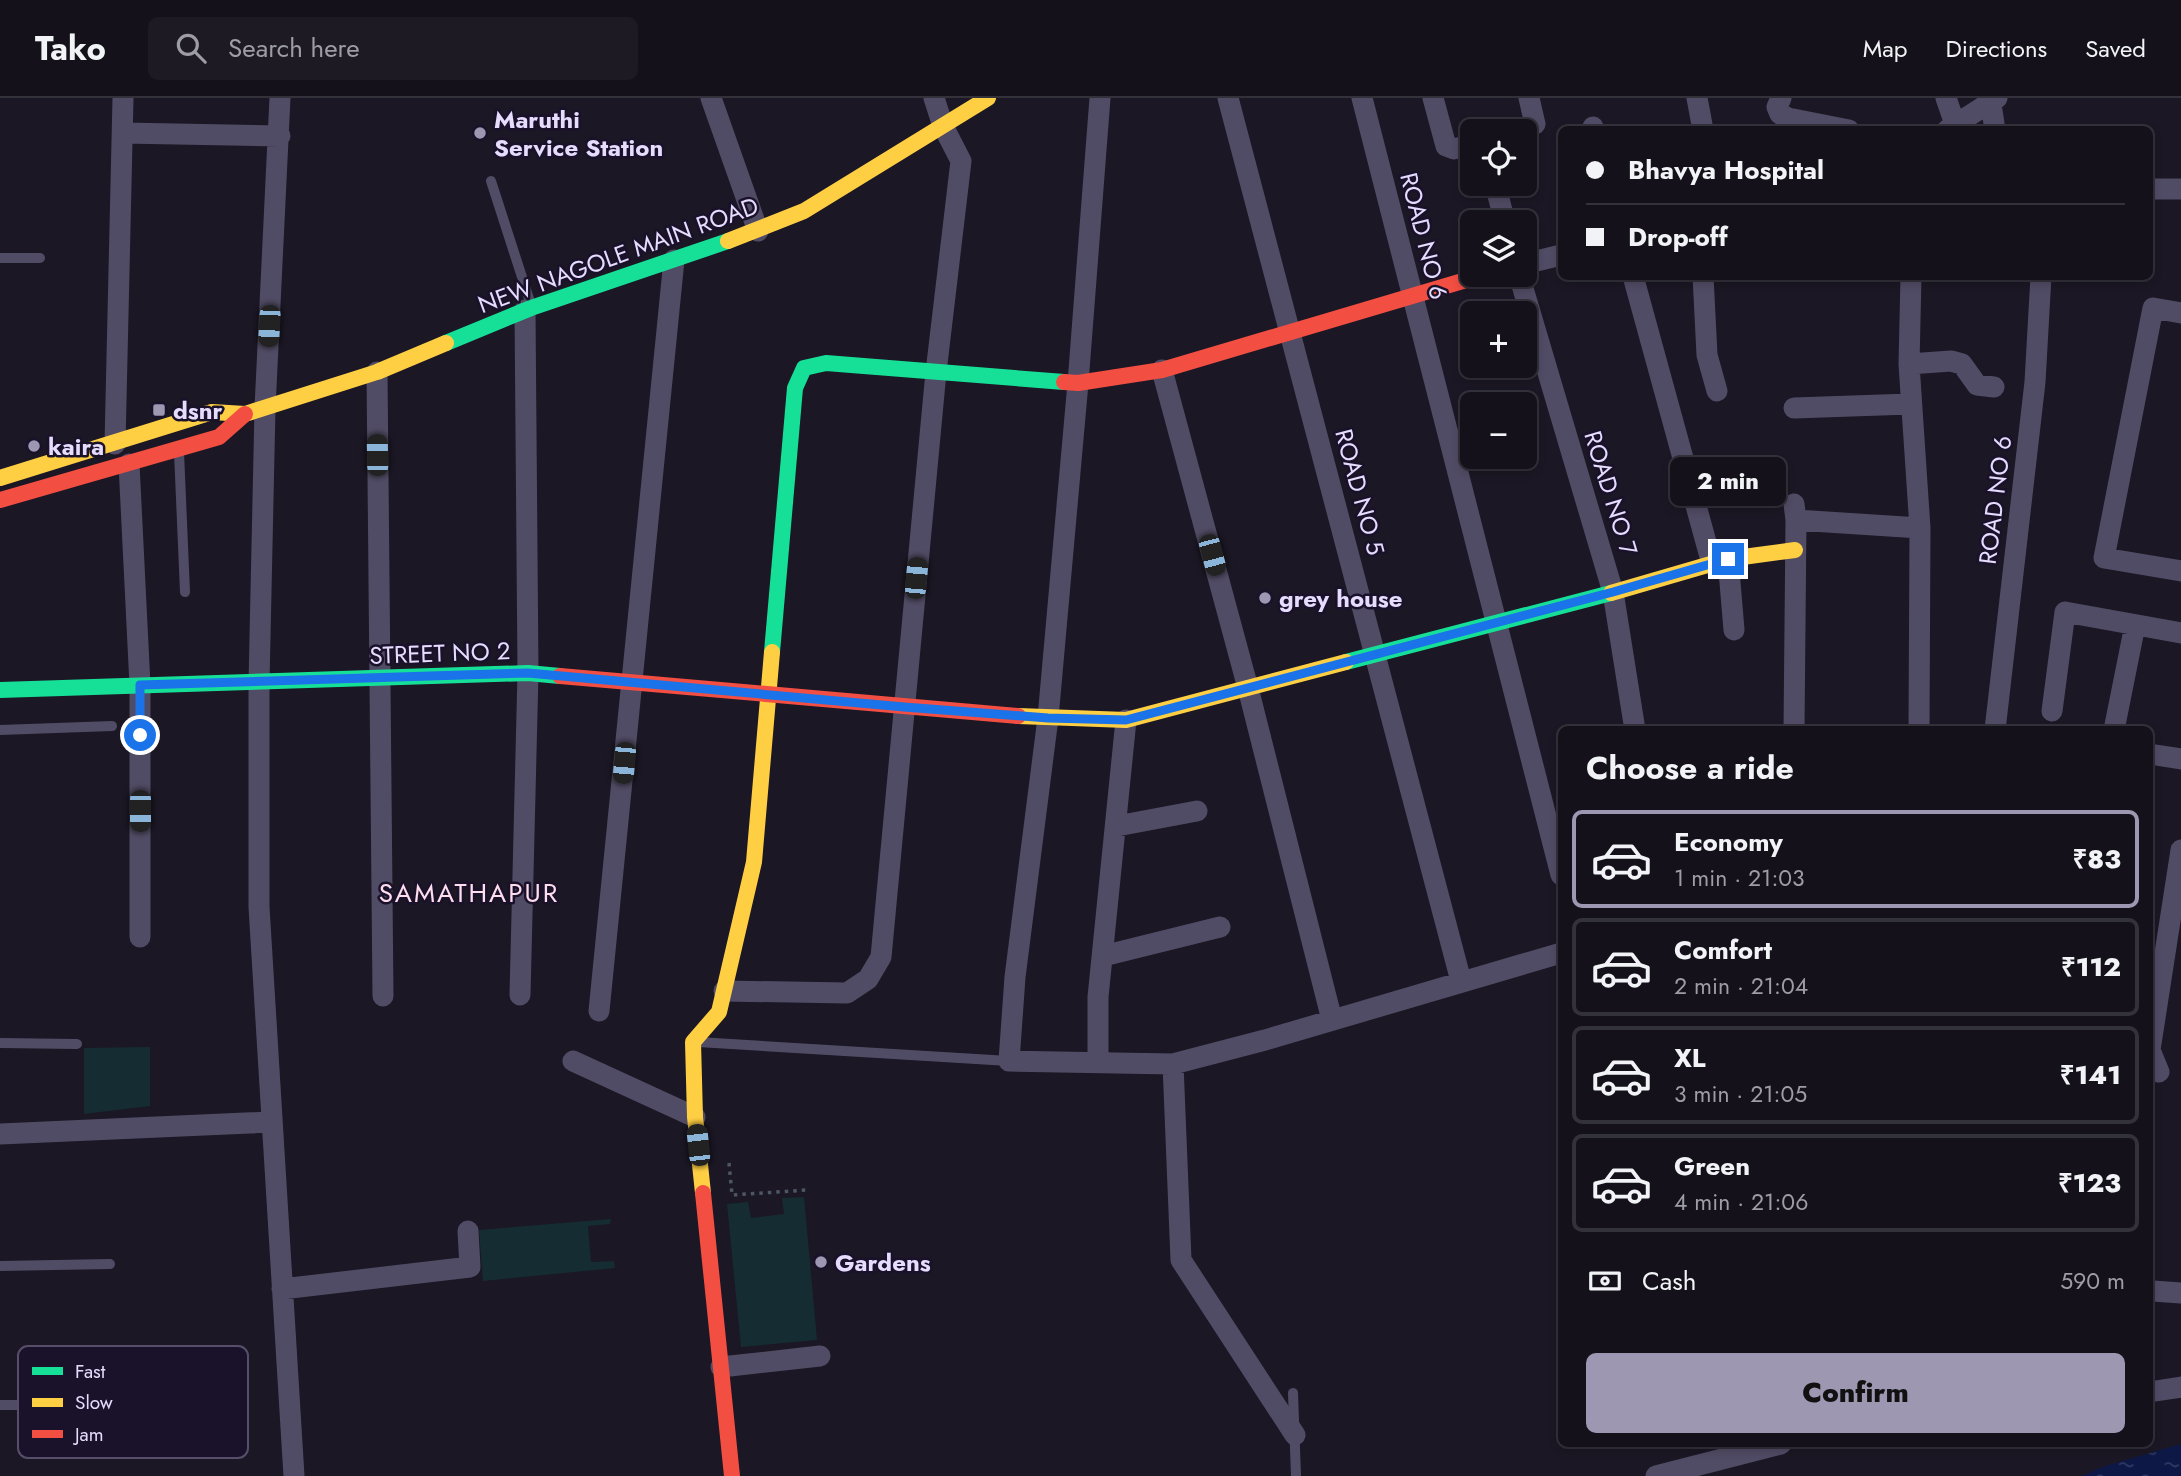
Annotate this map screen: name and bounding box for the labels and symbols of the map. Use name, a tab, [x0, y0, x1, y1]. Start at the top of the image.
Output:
place label: Maruthi Service Station	[494, 102, 663, 165]
marker: Maruthi Service Station	[472, 125, 488, 141]
street label: ROAD NO 6	[1391, 169, 1457, 303]
street label: NEW NAGOLE MAIN ROAD	[473, 188, 763, 322]
car	[258, 304, 281, 348]
place label: dsnr	[173, 393, 223, 428]
marker: dsnr	[151, 402, 167, 418]
street label: ROAD NO 5	[1326, 425, 1394, 559]
street label: ROAD NO 7	[1575, 426, 1647, 560]
place label: kaira	[48, 429, 104, 464]
car	[367, 434, 388, 476]
street label: ROAD NO 6	[1970, 434, 2020, 566]
marker: kaira	[26, 438, 42, 454]
callout: 2 min	[1670, 458, 1786, 506]
car	[1197, 532, 1228, 578]
route end	[1712, 543, 1744, 575]
car	[904, 556, 929, 600]
place label: grey house	[1279, 581, 1403, 616]
marker: grey house	[1257, 590, 1273, 606]
street label: STREET NO 2	[369, 633, 511, 673]
route start	[124, 719, 156, 751]
car	[612, 741, 637, 785]
car	[130, 790, 151, 832]
district label: SAMATHAPUR	[379, 874, 559, 912]
car	[686, 1123, 711, 1167]
place label: Gardens	[835, 1245, 931, 1280]
marker: Gardens	[813, 1254, 829, 1270]
legend	[18, 1346, 248, 1458]
text: Fast	[75, 1358, 106, 1385]
text: Slow	[75, 1389, 113, 1416]
text: Jam	[72, 1421, 104, 1448]

